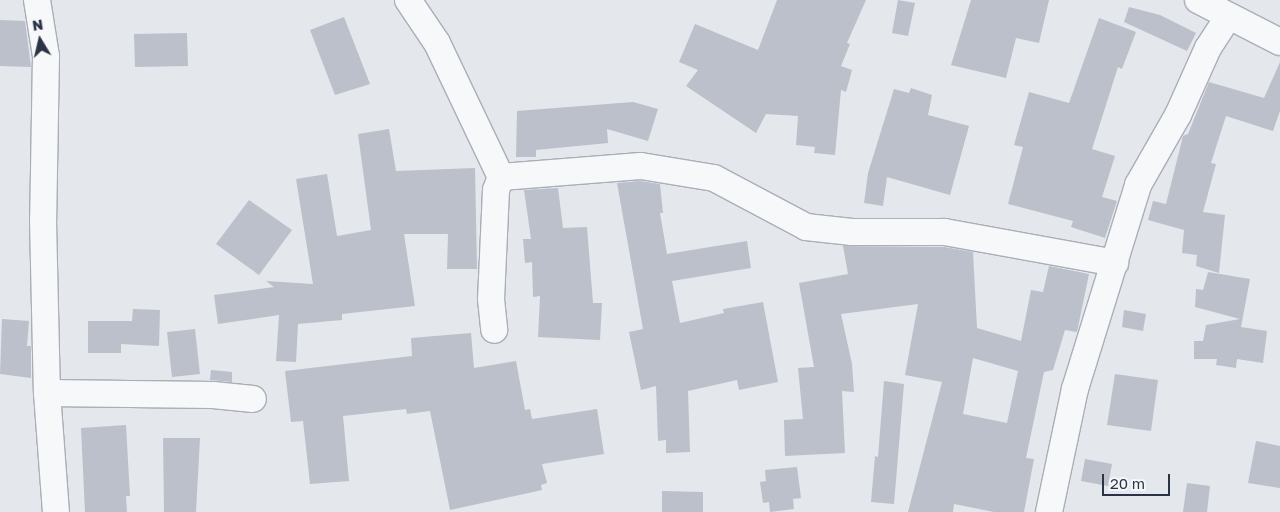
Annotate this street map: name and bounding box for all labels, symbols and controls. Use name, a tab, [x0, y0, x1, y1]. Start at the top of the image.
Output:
north arrow	[15, 15, 65, 65]
text: N	[31, 15, 44, 34]
scale bar	[1105, 464, 1172, 496]
text: 20 m	[1110, 474, 1145, 492]

